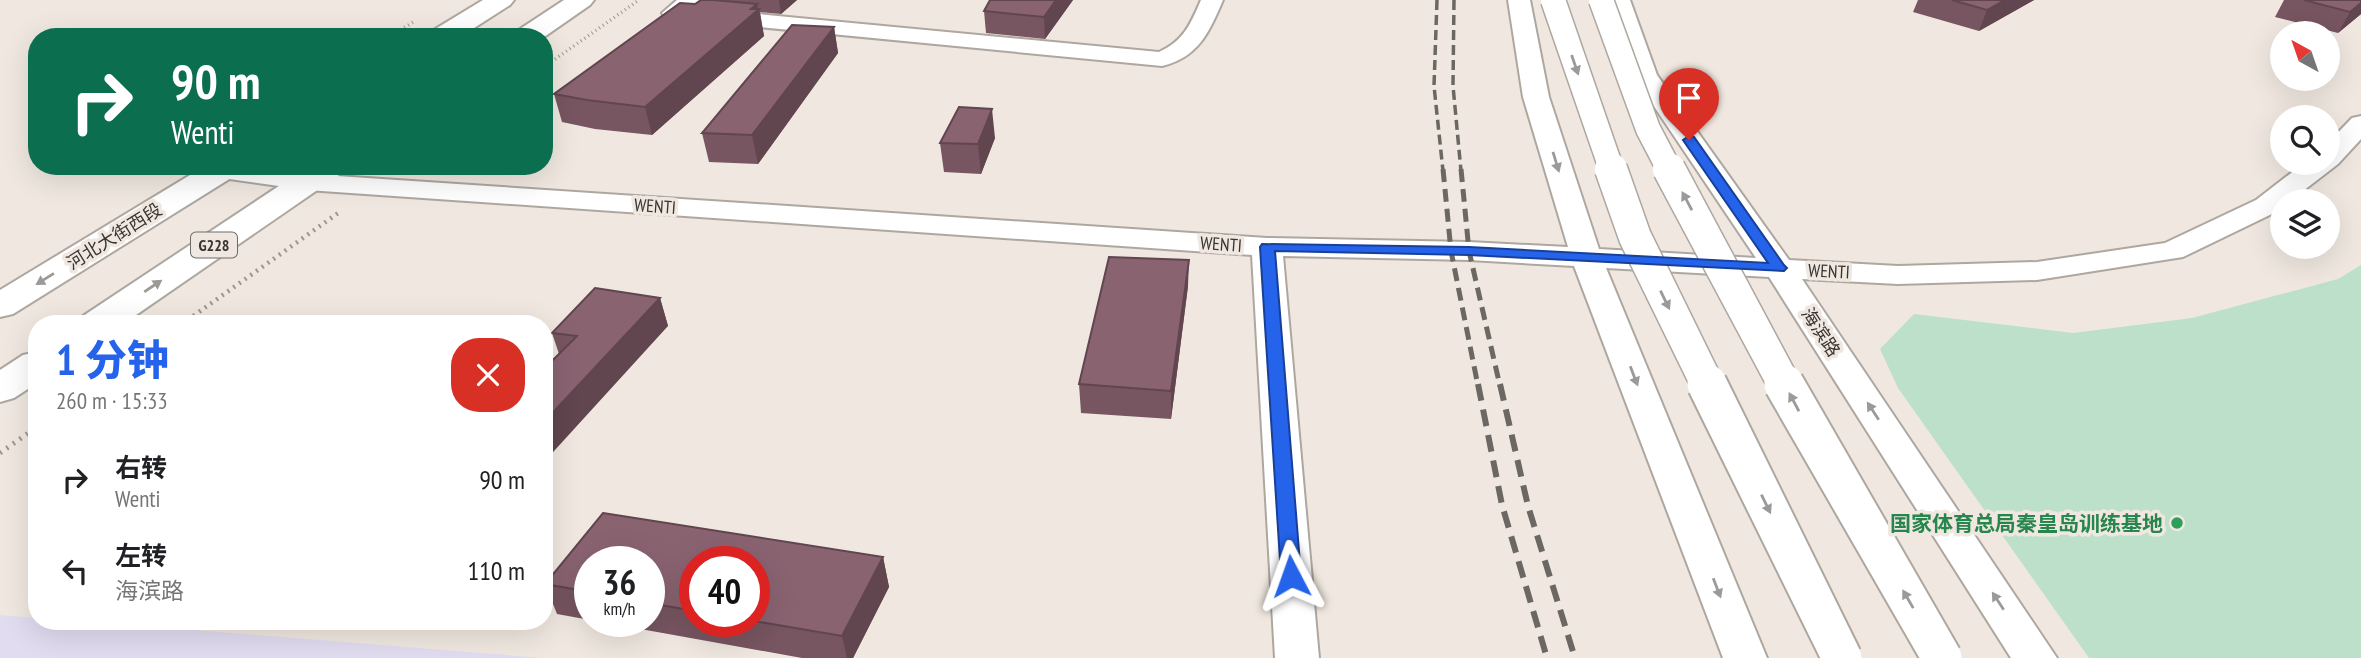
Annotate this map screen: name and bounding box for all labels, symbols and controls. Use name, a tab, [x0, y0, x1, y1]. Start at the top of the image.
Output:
north arrow	[2270, 21, 2340, 91]
map controls	[2270, 21, 2340, 259]
text: 90 m	[171, 49, 260, 113]
one-way arrow	[1571, 54, 1581, 75]
icon: right	[56, 56, 147, 147]
pin	[1659, 68, 1719, 140]
icon: arrive	[1670, 79, 1708, 117]
button: search	[2270, 105, 2340, 175]
text: Wenti	[171, 111, 234, 153]
one-way arrow	[1552, 152, 1562, 173]
button: layers	[2270, 189, 2340, 259]
one-way arrow	[1681, 191, 1693, 211]
street label: WENTI	[633, 193, 677, 219]
street label: 河北大街西段	[62, 198, 166, 274]
street label: WENTI	[1199, 231, 1243, 257]
road number: G228	[191, 232, 237, 258]
street label: WENTI	[1808, 258, 1850, 284]
one-way arrow	[35, 272, 54, 285]
one-way arrow	[144, 279, 162, 293]
one-way arrow	[1660, 290, 1671, 310]
street label: 海滨路	[1797, 303, 1845, 361]
text: 1 分钟	[56, 332, 169, 387]
button: close	[451, 338, 525, 412]
one-way arrow	[1628, 365, 1639, 386]
text: 260 m · 15:33	[56, 386, 168, 415]
one-way arrow	[1788, 392, 1799, 412]
one-way arrow	[1866, 402, 1880, 420]
text: 右转	[115, 451, 167, 484]
icon: right	[56, 461, 94, 499]
text: 90 m	[479, 463, 525, 496]
text: Wenti	[115, 484, 161, 513]
one-way arrow	[1760, 494, 1772, 514]
place label: 国家体育总局秦皇岛训练基地	[1890, 510, 2163, 537]
marker: 国家体育总局秦皇岛训练基地	[2169, 515, 2185, 531]
text: 左转	[115, 539, 167, 572]
position arrow	[1254, 539, 1328, 613]
speed limit sign: 40	[679, 546, 770, 637]
icon: left	[56, 552, 94, 590]
text: 110 m	[467, 554, 525, 587]
text: 36	[603, 559, 636, 605]
text: 海滨路	[115, 576, 184, 605]
one-way arrow	[1711, 577, 1722, 598]
one-way arrow	[1902, 589, 1914, 609]
one-way arrow	[1991, 592, 2005, 610]
text: km/h	[604, 597, 635, 620]

